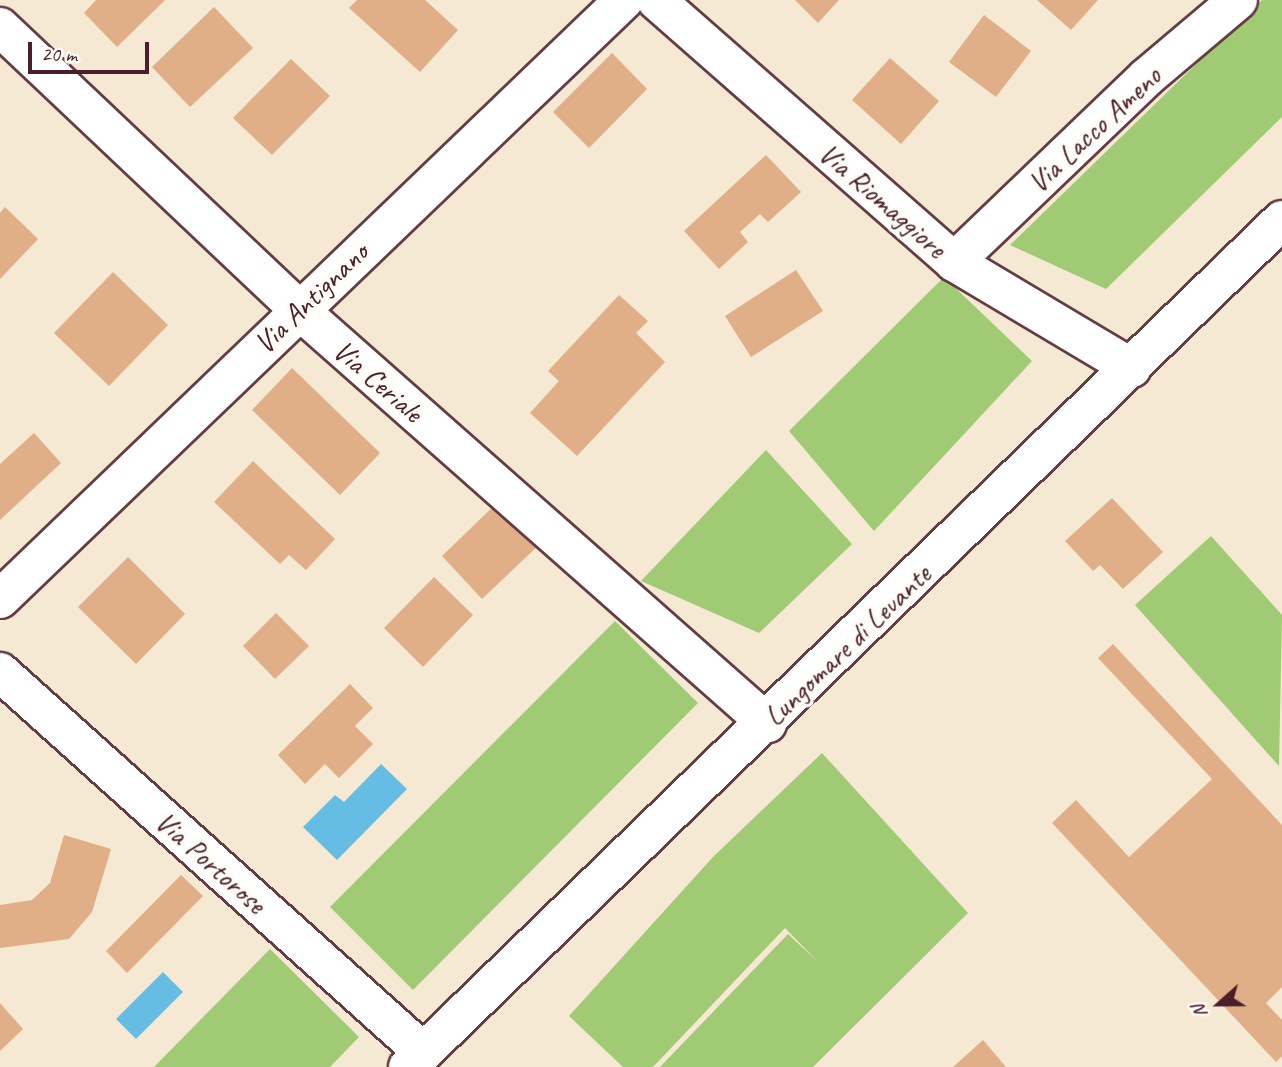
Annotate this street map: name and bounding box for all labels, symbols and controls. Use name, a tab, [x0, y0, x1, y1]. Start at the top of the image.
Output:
scale bar	[32, 28, 152, 72]
text: 20 m	[41, 41, 77, 67]
street label: Via Lacco Ameno	[1019, 58, 1169, 200]
street label: Via Riomaggiore	[811, 134, 955, 266]
street label: Via Antignano	[247, 235, 375, 361]
street label: Via Ceriale	[326, 332, 430, 430]
street label: Lungomare di Levante	[757, 557, 937, 733]
street label: Via Portorose	[148, 803, 274, 921]
north arrow	[1184, 969, 1254, 1039]
text: N	[1186, 1002, 1213, 1021]

